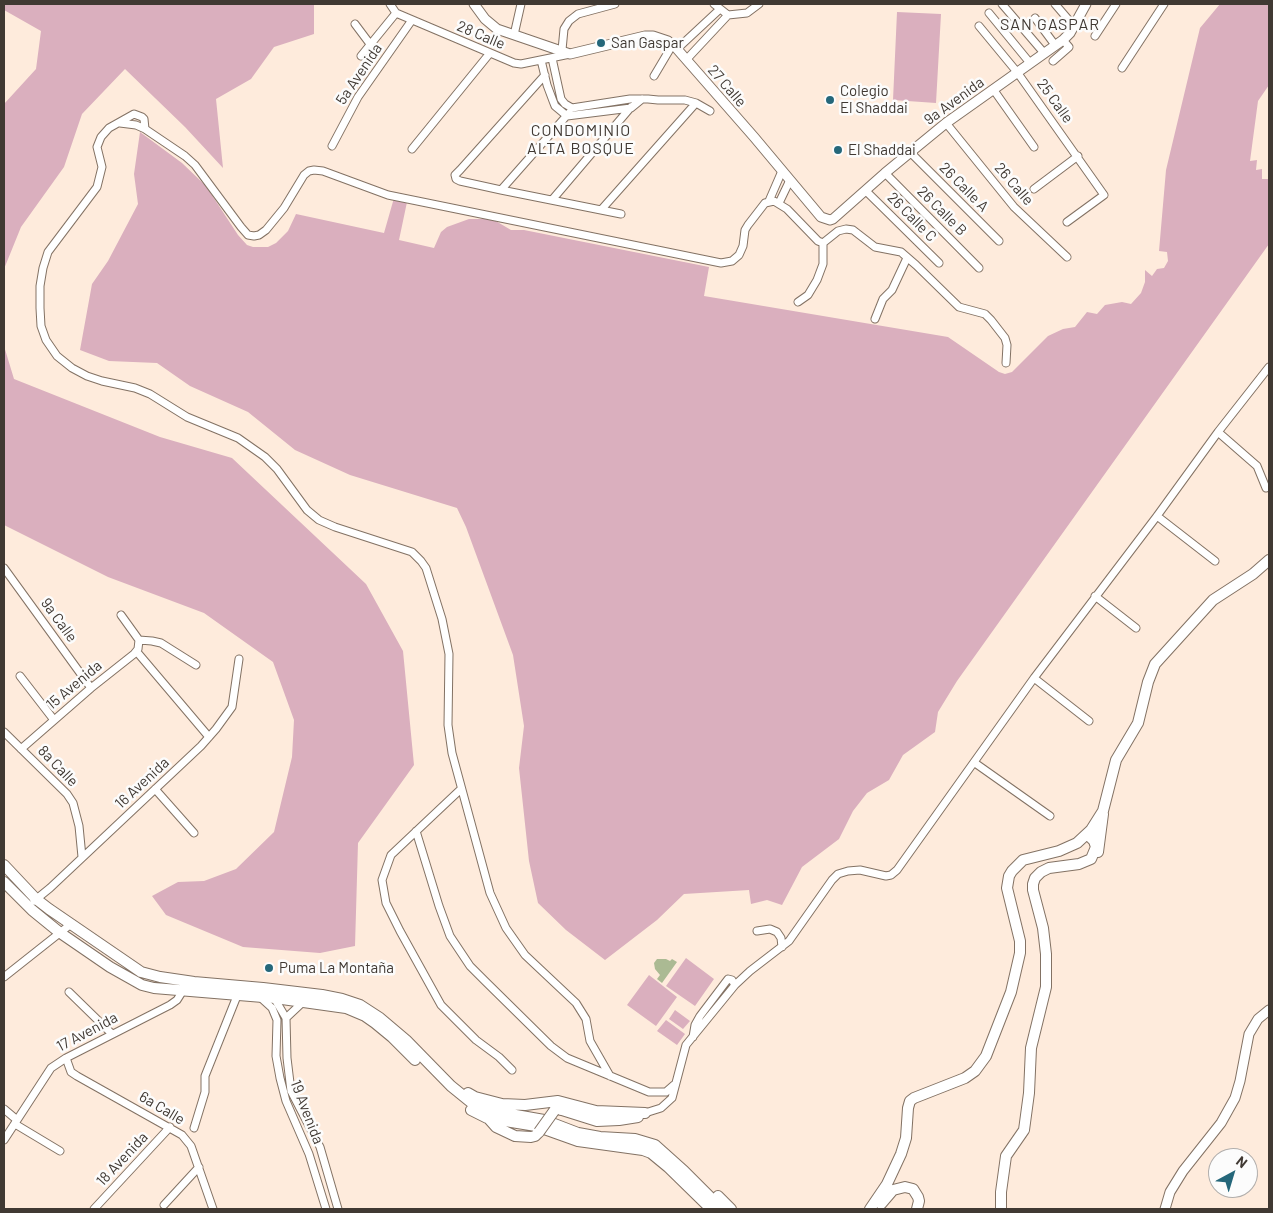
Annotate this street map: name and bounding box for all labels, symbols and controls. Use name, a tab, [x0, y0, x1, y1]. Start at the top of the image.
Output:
district label: SAN GASPAR	[999, 15, 1101, 35]
street label: 28 Calle	[454, 17, 508, 53]
place label: San Gaspar	[611, 34, 684, 52]
marker: San Gaspar	[595, 37, 607, 49]
street label: 5a Avenida	[332, 40, 386, 108]
street label: 27 Calle	[704, 61, 750, 111]
street label: 9a Avenida	[920, 73, 988, 129]
street label: 25 Calle	[1033, 75, 1077, 127]
place label: Colegio El Shaddai	[840, 82, 908, 117]
marker: Colegio El Shaddai	[824, 94, 836, 106]
district label: CONDOMINIO ALTA BOSQUE	[526, 121, 636, 159]
place label: El Shaddai	[848, 141, 916, 159]
marker: El Shaddai	[832, 144, 844, 156]
street label: 26 Calle A	[936, 159, 992, 215]
street label: 26 Calle	[991, 159, 1037, 209]
street label: 26 Calle B	[913, 182, 971, 240]
street label: 26 Calle C	[884, 189, 940, 245]
street label: 9a Calle	[37, 594, 81, 646]
street label: 15 Avenida	[42, 656, 106, 714]
street label: 8a Calle	[34, 742, 82, 790]
street label: 16 Avenida	[111, 753, 173, 813]
place label: Puma La Montaña	[279, 959, 394, 977]
marker: Puma La Montaña	[263, 962, 275, 974]
street label: 17 Avenida	[53, 1008, 121, 1056]
street label: 19 Avenida	[287, 1077, 327, 1147]
street label: 6a Calle	[136, 1087, 188, 1129]
street label: 18 Avenida	[92, 1128, 152, 1190]
north arrow	[1208, 1148, 1258, 1198]
text: N	[1233, 1152, 1251, 1171]

